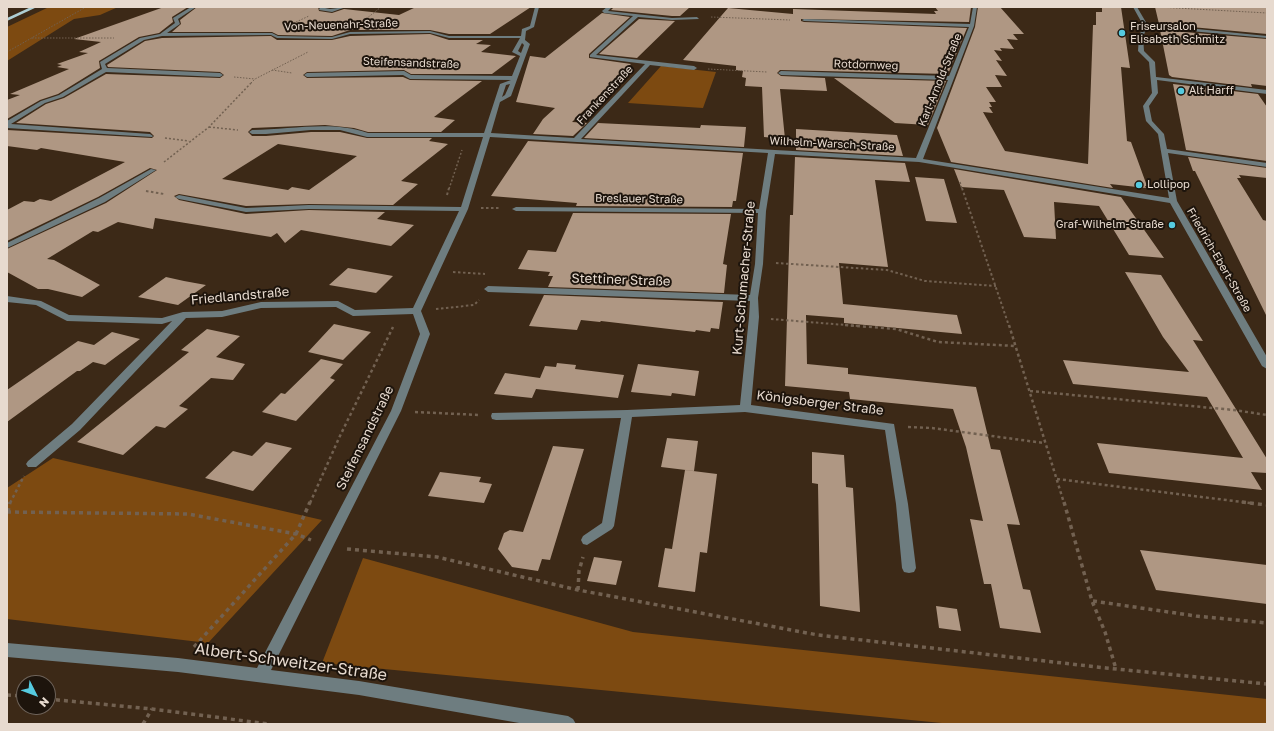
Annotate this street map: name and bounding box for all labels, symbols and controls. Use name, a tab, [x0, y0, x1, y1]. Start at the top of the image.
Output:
street label: Von-Neuenahr-Straße	[284, 16, 398, 34]
place label: Friseursalon Elisabeth Schmitz	[1130, 20, 1225, 46]
marker: Friseursalon Elisabeth Schmitz	[1117, 28, 1127, 38]
street label: Karl-Arnold-Straße	[915, 32, 965, 128]
street label: Steifensandstraße	[363, 55, 459, 71]
street label: Rotdornweg	[833, 57, 899, 73]
street label: Frankenstraße	[574, 63, 636, 127]
place label: Alt Harff	[1189, 84, 1234, 98]
marker: Alt Harff	[1176, 86, 1186, 96]
street label: Wilhelm-Warsch-Straße	[769, 134, 895, 154]
place label: Lollipop	[1147, 178, 1190, 192]
marker: Lollipop	[1134, 180, 1144, 190]
street label: Breslauer Straße	[595, 192, 683, 206]
street label: Kurt-Schumacher-Straße	[730, 200, 758, 356]
street label: Friedrich-Ebert-Straße	[1184, 206, 1254, 314]
place label: Graf-Wilhelm-Straße	[1056, 218, 1164, 232]
marker: Graf-Wilhelm-Straße	[1167, 220, 1177, 230]
street label: Stettiner Straße	[571, 270, 671, 290]
street label: Friedlandstraße	[190, 284, 290, 308]
street label: Steifensandstraße	[333, 383, 397, 493]
street label: Königsberger Straße	[756, 387, 884, 419]
street label: Albert-Schweitzer-Straße	[194, 639, 388, 685]
north arrow	[16, 675, 56, 715]
text: N	[37, 695, 52, 710]

